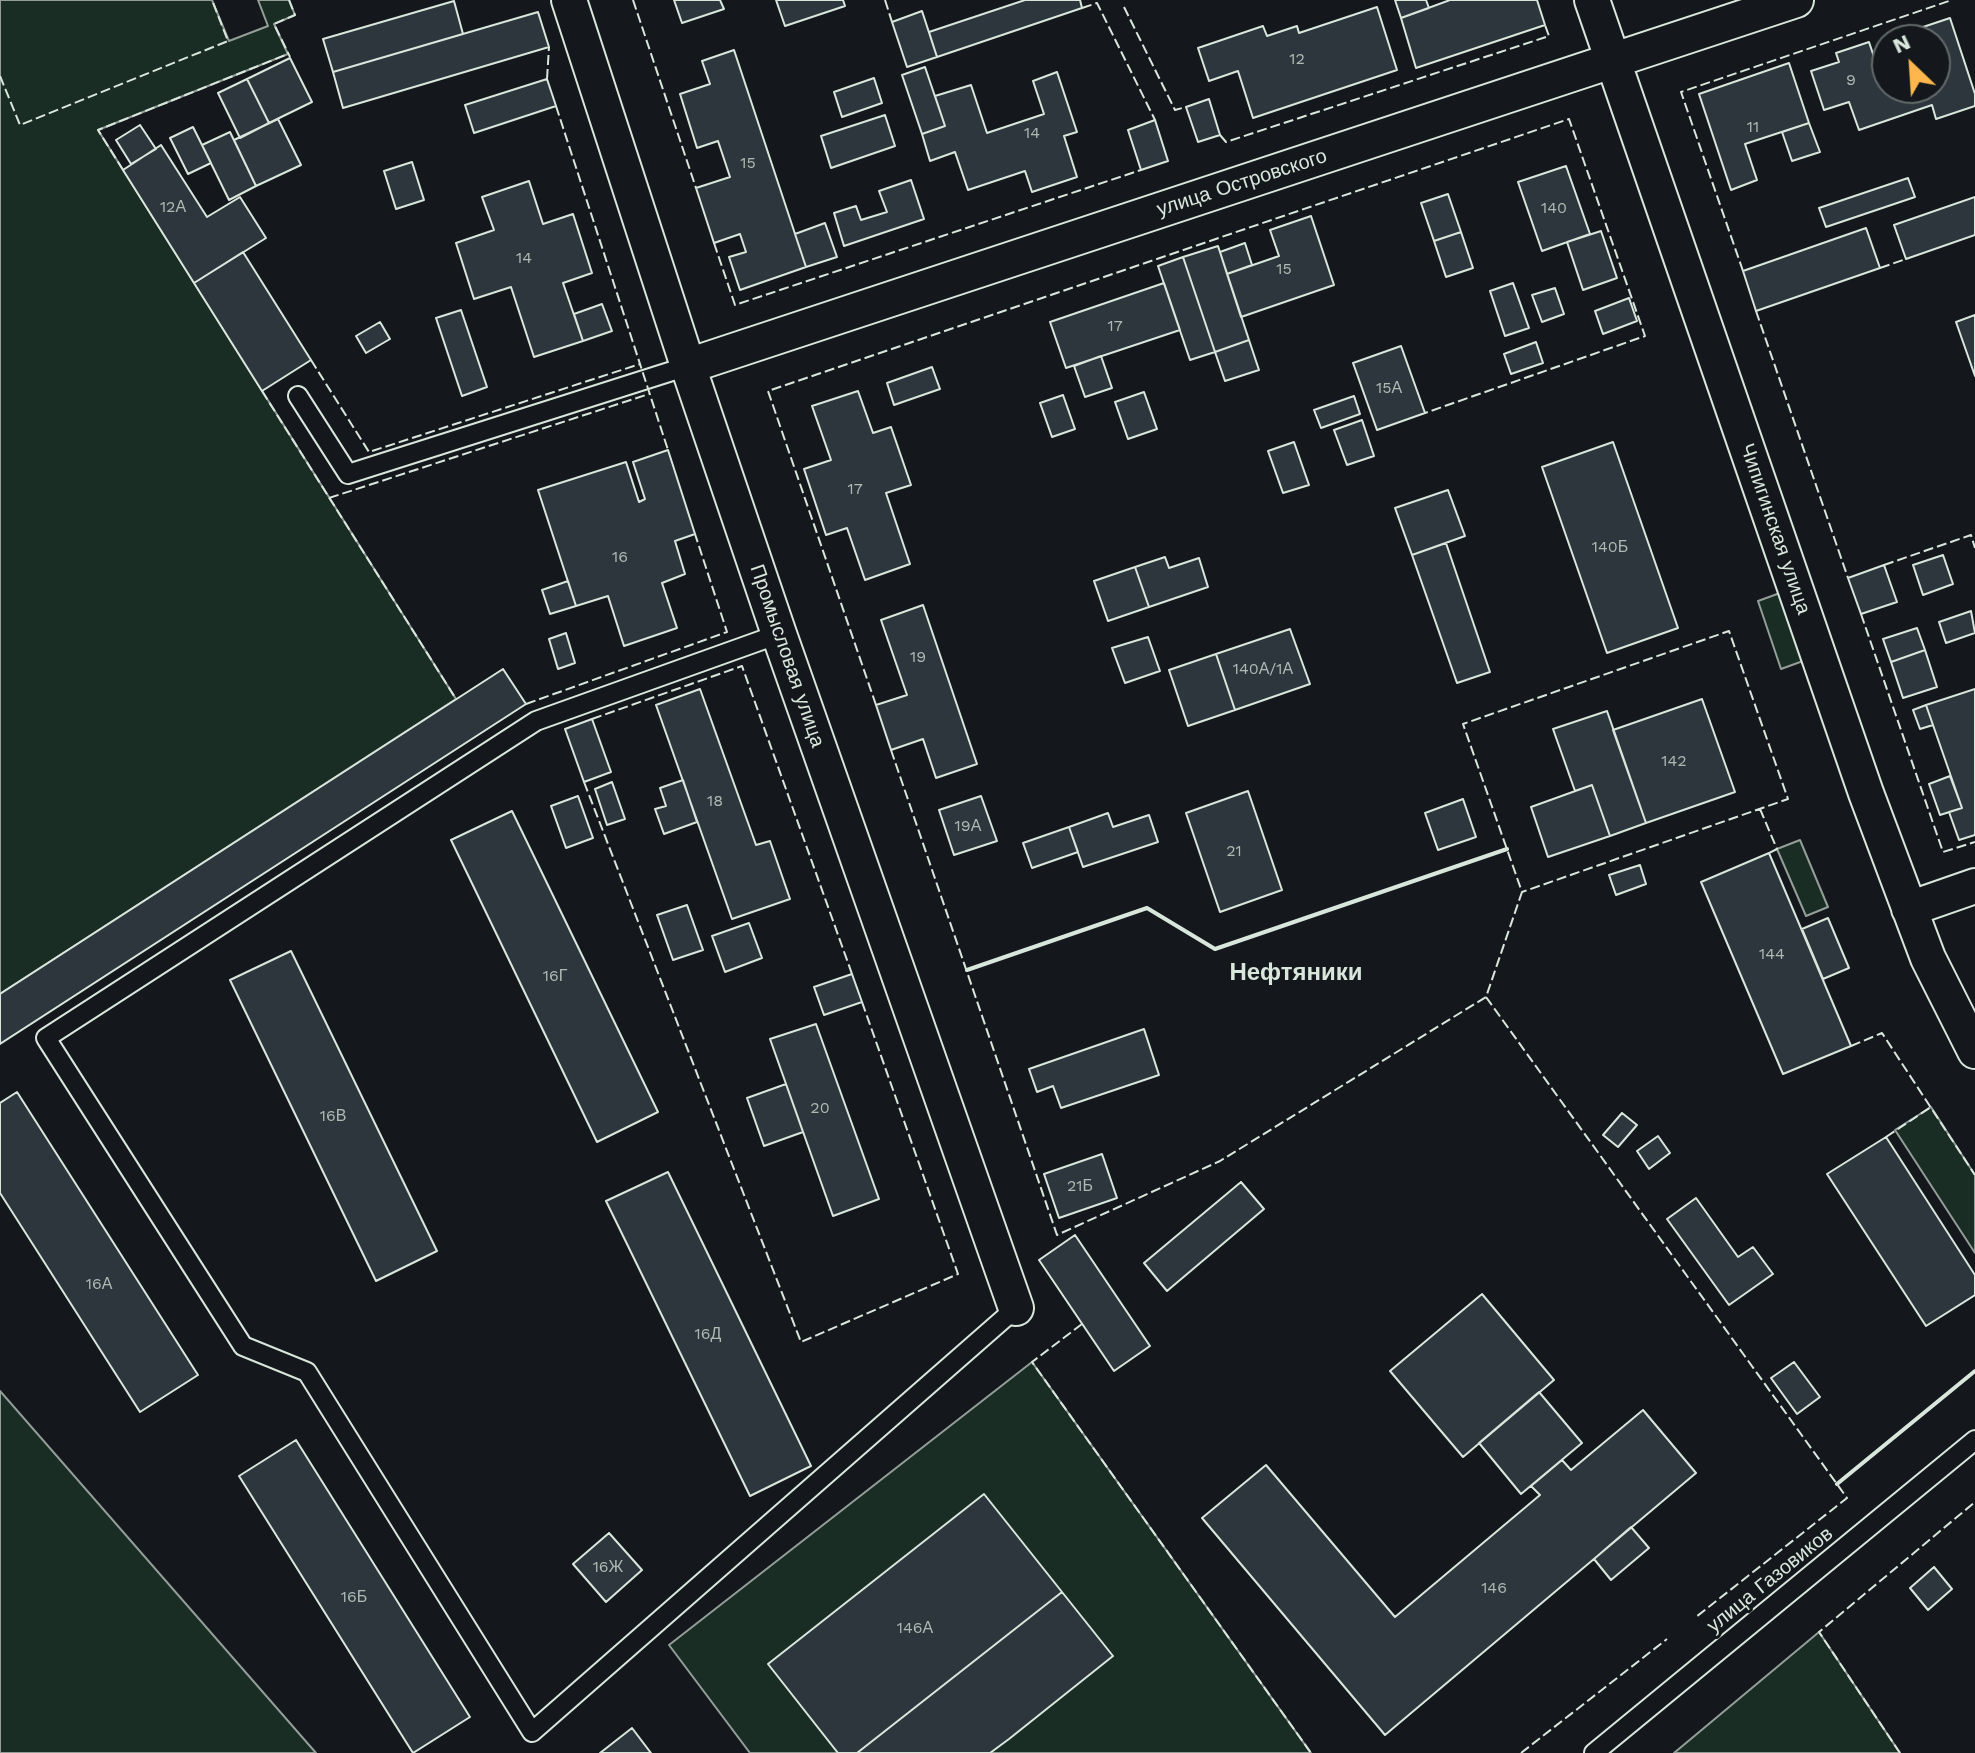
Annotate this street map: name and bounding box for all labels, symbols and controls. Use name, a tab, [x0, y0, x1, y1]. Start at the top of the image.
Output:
north arrow	[1871, 24, 1951, 104]
text: N	[1889, 29, 1914, 58]
house number: 12	[1289, 49, 1305, 69]
house number: 9	[1846, 70, 1856, 90]
house number: 11	[1747, 117, 1759, 137]
house number: 14	[1024, 123, 1040, 143]
street label: улица Островского	[1154, 144, 1330, 222]
house number: 15	[740, 153, 756, 173]
house number: 12А	[160, 197, 186, 217]
house number: 140	[1541, 198, 1567, 218]
house number: 14	[516, 248, 532, 268]
house number: 15	[1276, 259, 1292, 279]
house number: 17	[1107, 316, 1123, 336]
house number: 15А	[1376, 378, 1402, 398]
street label: Чипигинская улица	[1735, 440, 1815, 618]
house number: 17	[847, 479, 863, 499]
house number: 140Б	[1592, 537, 1628, 557]
house number: 16	[612, 547, 628, 567]
street label: Промысловая улица	[744, 561, 830, 751]
house number: 19	[910, 647, 926, 667]
house number: 140А/1А	[1233, 659, 1293, 679]
house number: 142	[1661, 751, 1687, 771]
house number: 18	[707, 791, 723, 811]
house number: 19А	[955, 816, 981, 836]
house number: 21	[1226, 841, 1242, 861]
house number: 144	[1759, 944, 1785, 964]
district label: Нефтяники	[1229, 959, 1363, 987]
house number: 16Г	[543, 966, 567, 986]
house number: 20	[810, 1098, 830, 1118]
house number: 16В	[320, 1106, 346, 1126]
house number: 21Б	[1067, 1176, 1093, 1196]
house number: 16А	[86, 1274, 112, 1294]
house number: 16Д	[695, 1324, 721, 1344]
street label: улица Газовиков	[1702, 1522, 1838, 1638]
house number: 16Ж	[593, 1557, 623, 1577]
house number: 146	[1481, 1578, 1507, 1598]
house number: 16Б	[341, 1587, 367, 1607]
house number: 146А	[897, 1618, 933, 1638]

